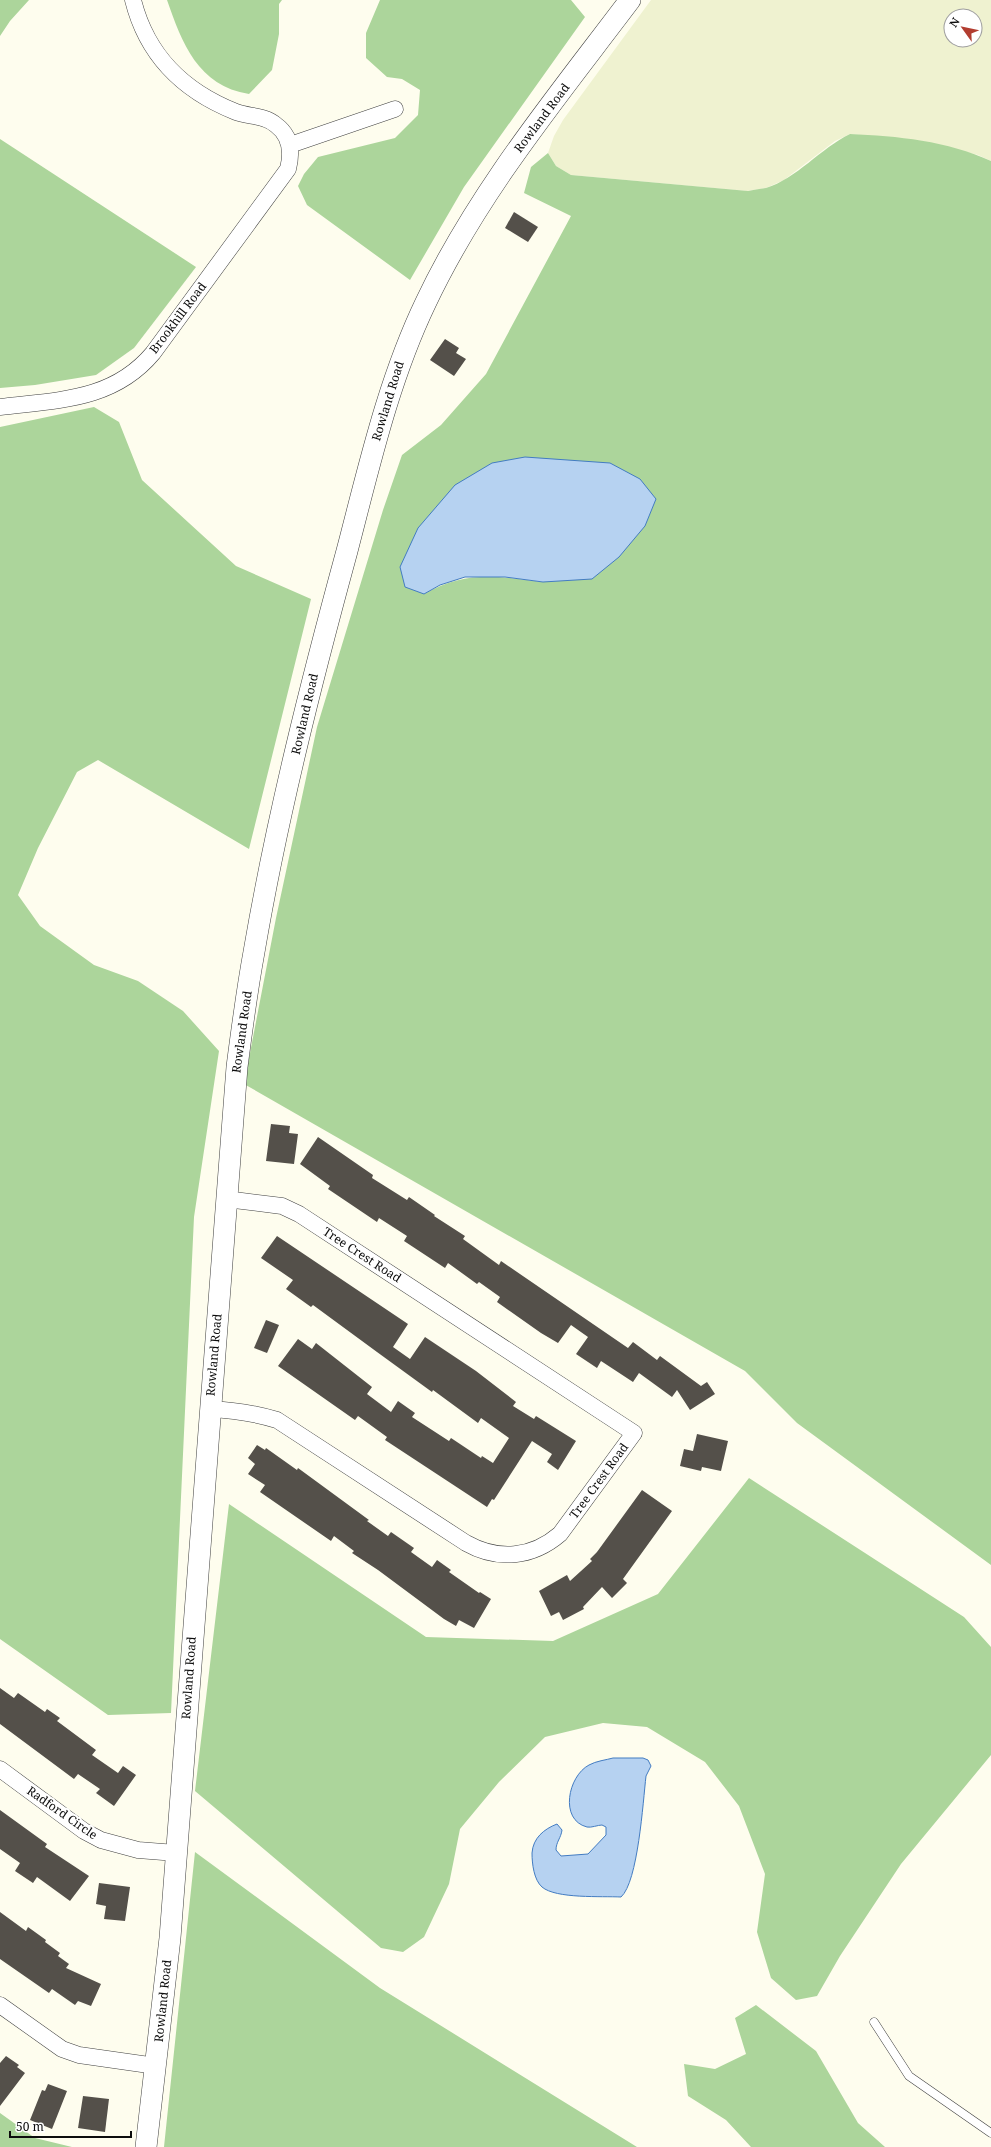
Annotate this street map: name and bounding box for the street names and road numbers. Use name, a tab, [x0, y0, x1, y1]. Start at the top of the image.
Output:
street label: Rowland Road	[510, 79, 574, 156]
street label: Brookhill Road	[145, 278, 210, 357]
street label: Rowland Road	[367, 358, 408, 443]
street label: Rowland Road	[287, 671, 322, 756]
street label: Rowland Road	[227, 989, 256, 1074]
street label: Tree Crest Road	[320, 1223, 405, 1287]
street label: Rowland Road	[201, 1312, 226, 1397]
street label: Tree Crest Road	[565, 1439, 632, 1522]
street label: Rowland Road	[177, 1635, 200, 1720]
street label: Radford Circle	[24, 1782, 101, 1843]
street label: Rowland Road	[150, 1958, 175, 2043]

